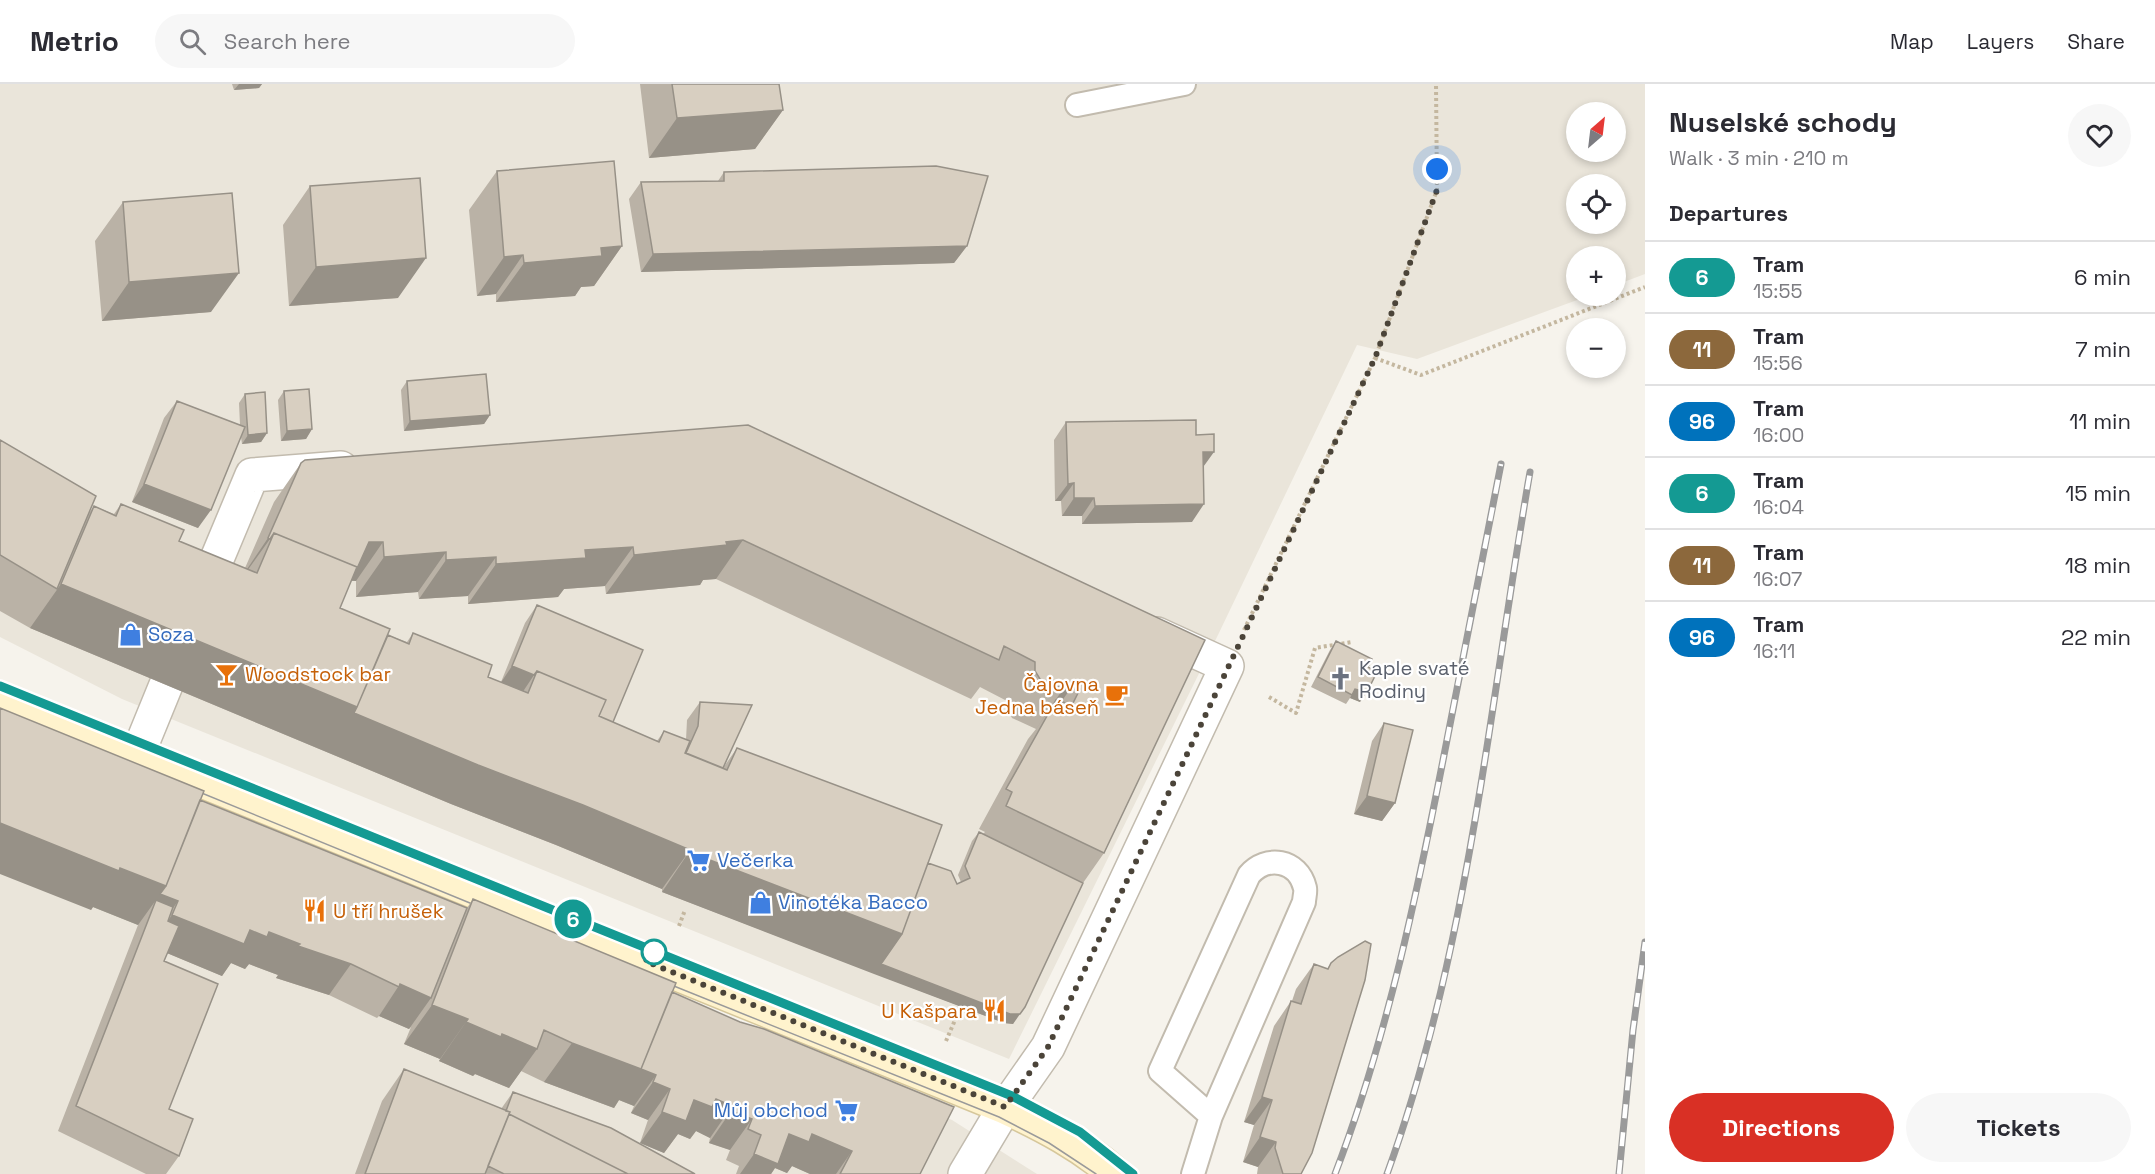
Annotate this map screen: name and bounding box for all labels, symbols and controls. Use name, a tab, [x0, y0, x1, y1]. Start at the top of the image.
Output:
search box	[155, 14, 575, 68]
text: Metrio	[30, 23, 119, 59]
icon: search	[176, 25, 209, 58]
text: Search here	[224, 27, 351, 55]
text: Map	[1890, 28, 1934, 55]
text: Layers	[1967, 28, 2034, 55]
text: Share	[2067, 28, 2125, 55]
north arrow	[1566, 102, 1626, 162]
map controls	[1566, 102, 1626, 378]
text: Nuselské schody	[1669, 104, 1897, 140]
button: heart	[2068, 104, 2131, 167]
text: Walk · 3 min · 210 m	[1669, 145, 1849, 171]
your location	[1422, 154, 1452, 184]
button: locate	[1566, 174, 1626, 234]
text: Departures	[1669, 199, 1788, 227]
button: +	[1566, 246, 1626, 306]
text: Tram	[1753, 250, 1804, 278]
text: 6 min	[2074, 263, 2131, 291]
text: 6	[1696, 264, 1708, 291]
text: 15:55	[1753, 278, 1802, 304]
button: −	[1566, 318, 1626, 378]
text: Tram	[1753, 322, 1804, 350]
text: 7 min	[2075, 335, 2131, 363]
text: 11	[1693, 336, 1711, 363]
text: 15:56	[1753, 350, 1803, 376]
text: Tram	[1753, 394, 1804, 422]
text: 11 min	[2069, 407, 2131, 435]
text: 96	[1689, 408, 1715, 435]
text: 16:00	[1753, 422, 1804, 448]
text: Tram	[1753, 466, 1804, 494]
text: 15 min	[2065, 479, 2131, 507]
text: 6	[1696, 480, 1708, 507]
text: 16:04	[1753, 494, 1804, 520]
text: Tram	[1753, 538, 1804, 566]
text: 18 min	[2065, 551, 2131, 579]
text: 11	[1693, 552, 1711, 579]
text: 16:07	[1753, 566, 1802, 592]
text: Tram	[1753, 610, 1804, 638]
shop icon: Soza	[117, 621, 143, 647]
place label: Soza	[148, 621, 194, 647]
text: 22 min	[2061, 623, 2131, 651]
text: 96	[1689, 624, 1715, 651]
text: 16:11	[1753, 638, 1795, 664]
place label: Kaple svaté Rodiny	[1359, 655, 1470, 704]
bar icon: Woodstock bar	[214, 661, 240, 687]
place label: Woodstock bar	[245, 661, 391, 687]
church icon: Kaple svaté Rodiny	[1328, 666, 1354, 692]
place label: Čajovna Jedna báseň	[975, 671, 1099, 720]
cafe icon: Čajovna Jedna báseň	[1104, 682, 1130, 708]
supermarket icon: Večerka	[686, 847, 712, 873]
place label: Večerka	[717, 847, 794, 873]
shop icon: Vinotéka Bacco	[747, 889, 773, 915]
place label: Vinotéka Bacco	[778, 889, 928, 915]
restaurant icon: U tří hrušek	[302, 898, 328, 924]
place label: U tří hrušek	[333, 898, 444, 924]
line badge: 6	[554, 900, 592, 938]
text: 6	[567, 906, 579, 933]
unlabelled marker	[641, 939, 667, 965]
place label: U Kašpara	[881, 998, 977, 1024]
restaurant icon: U Kašpara	[982, 998, 1008, 1024]
button: Directions	[1669, 1093, 1894, 1162]
button: Tickets	[1906, 1093, 2131, 1162]
place label: Můj obchod	[714, 1097, 828, 1123]
supermarket icon: Můj obchod	[833, 1097, 859, 1123]

